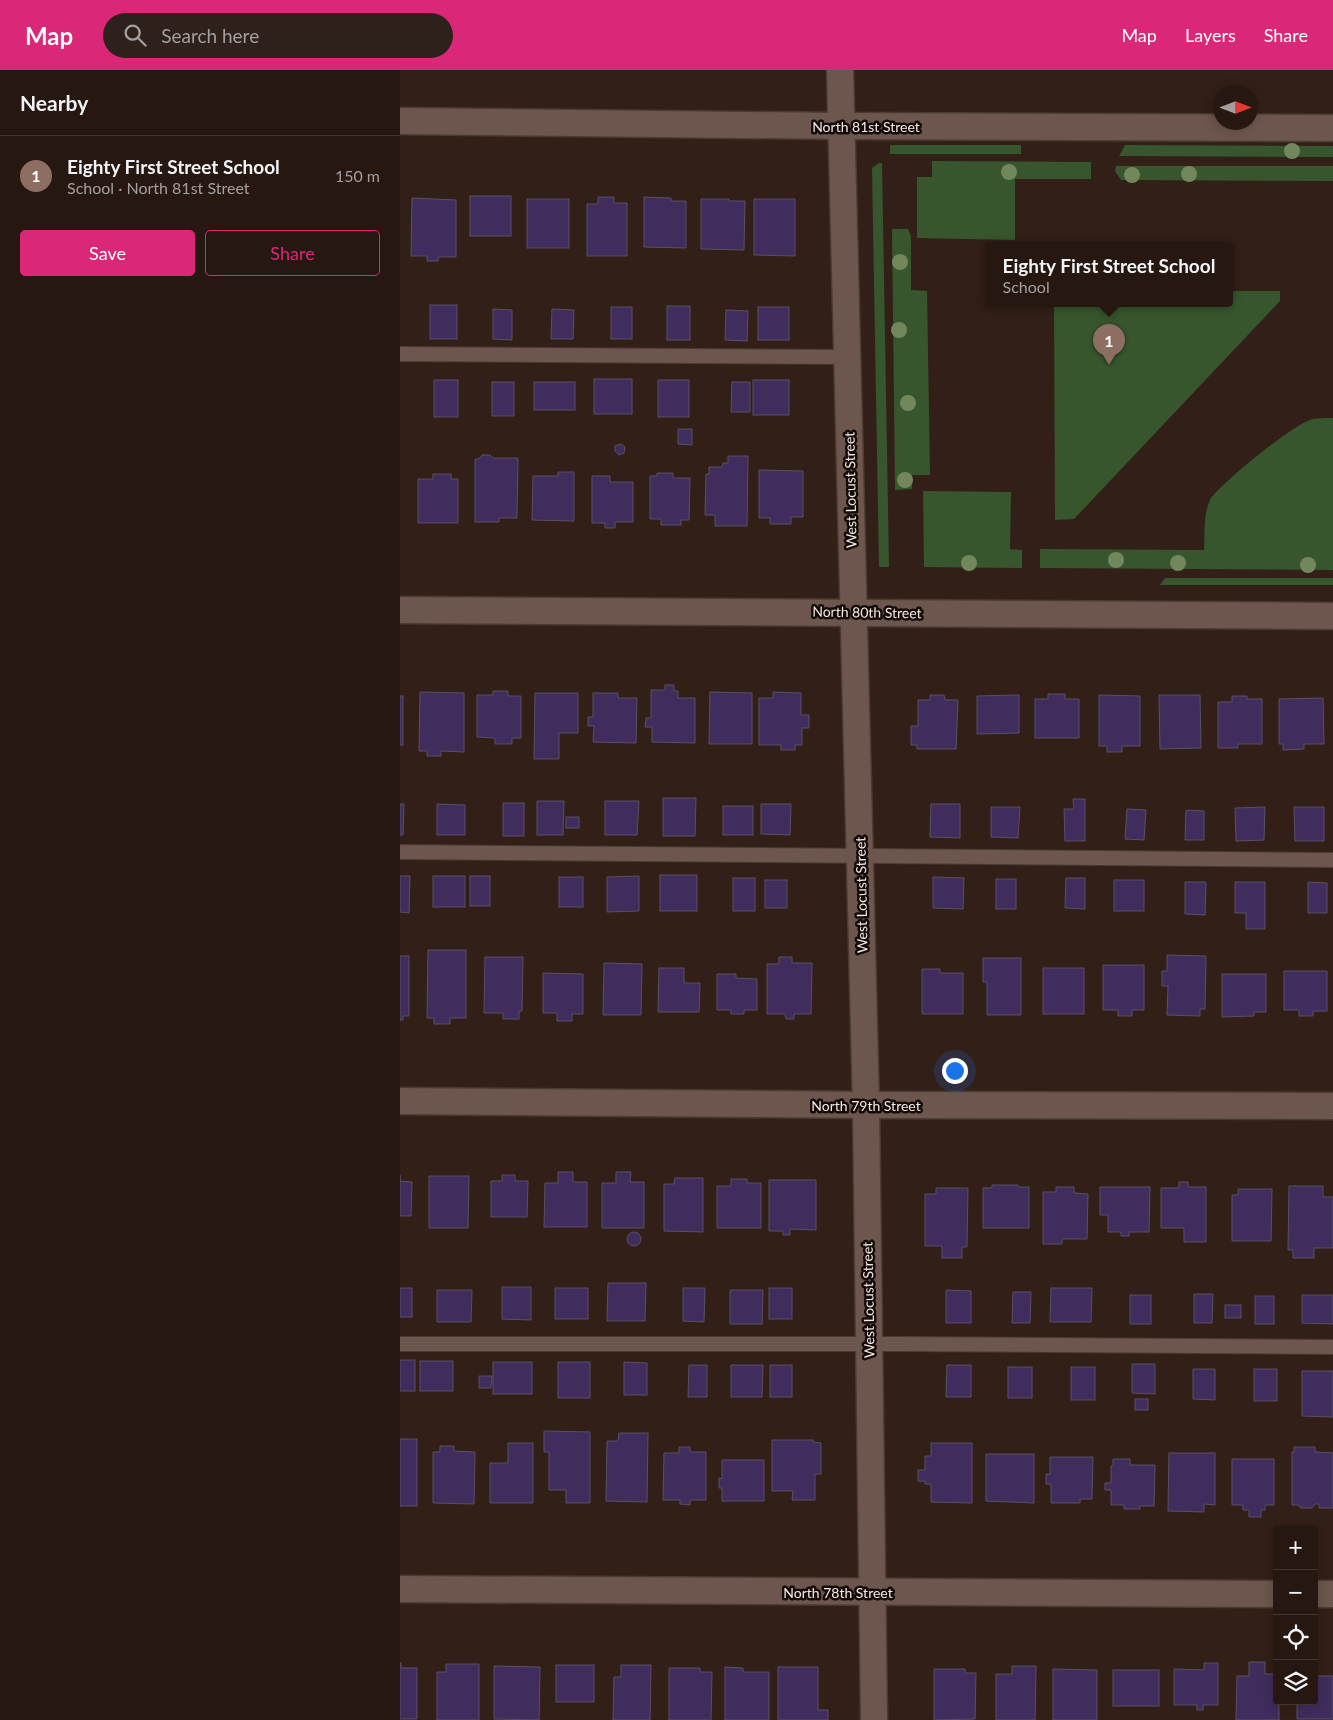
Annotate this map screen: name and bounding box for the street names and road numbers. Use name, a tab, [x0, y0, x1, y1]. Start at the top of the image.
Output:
street label: North 81st Street	[812, 118, 920, 135]
street label: West Locust Street	[840, 432, 860, 548]
street label: North 80th Street	[812, 603, 922, 621]
street label: West Locust Street	[851, 837, 871, 953]
street label: North 79th Street	[811, 1097, 921, 1114]
street label: West Locust Street	[858, 1242, 878, 1358]
street label: North 78th Street	[783, 1584, 893, 1601]

